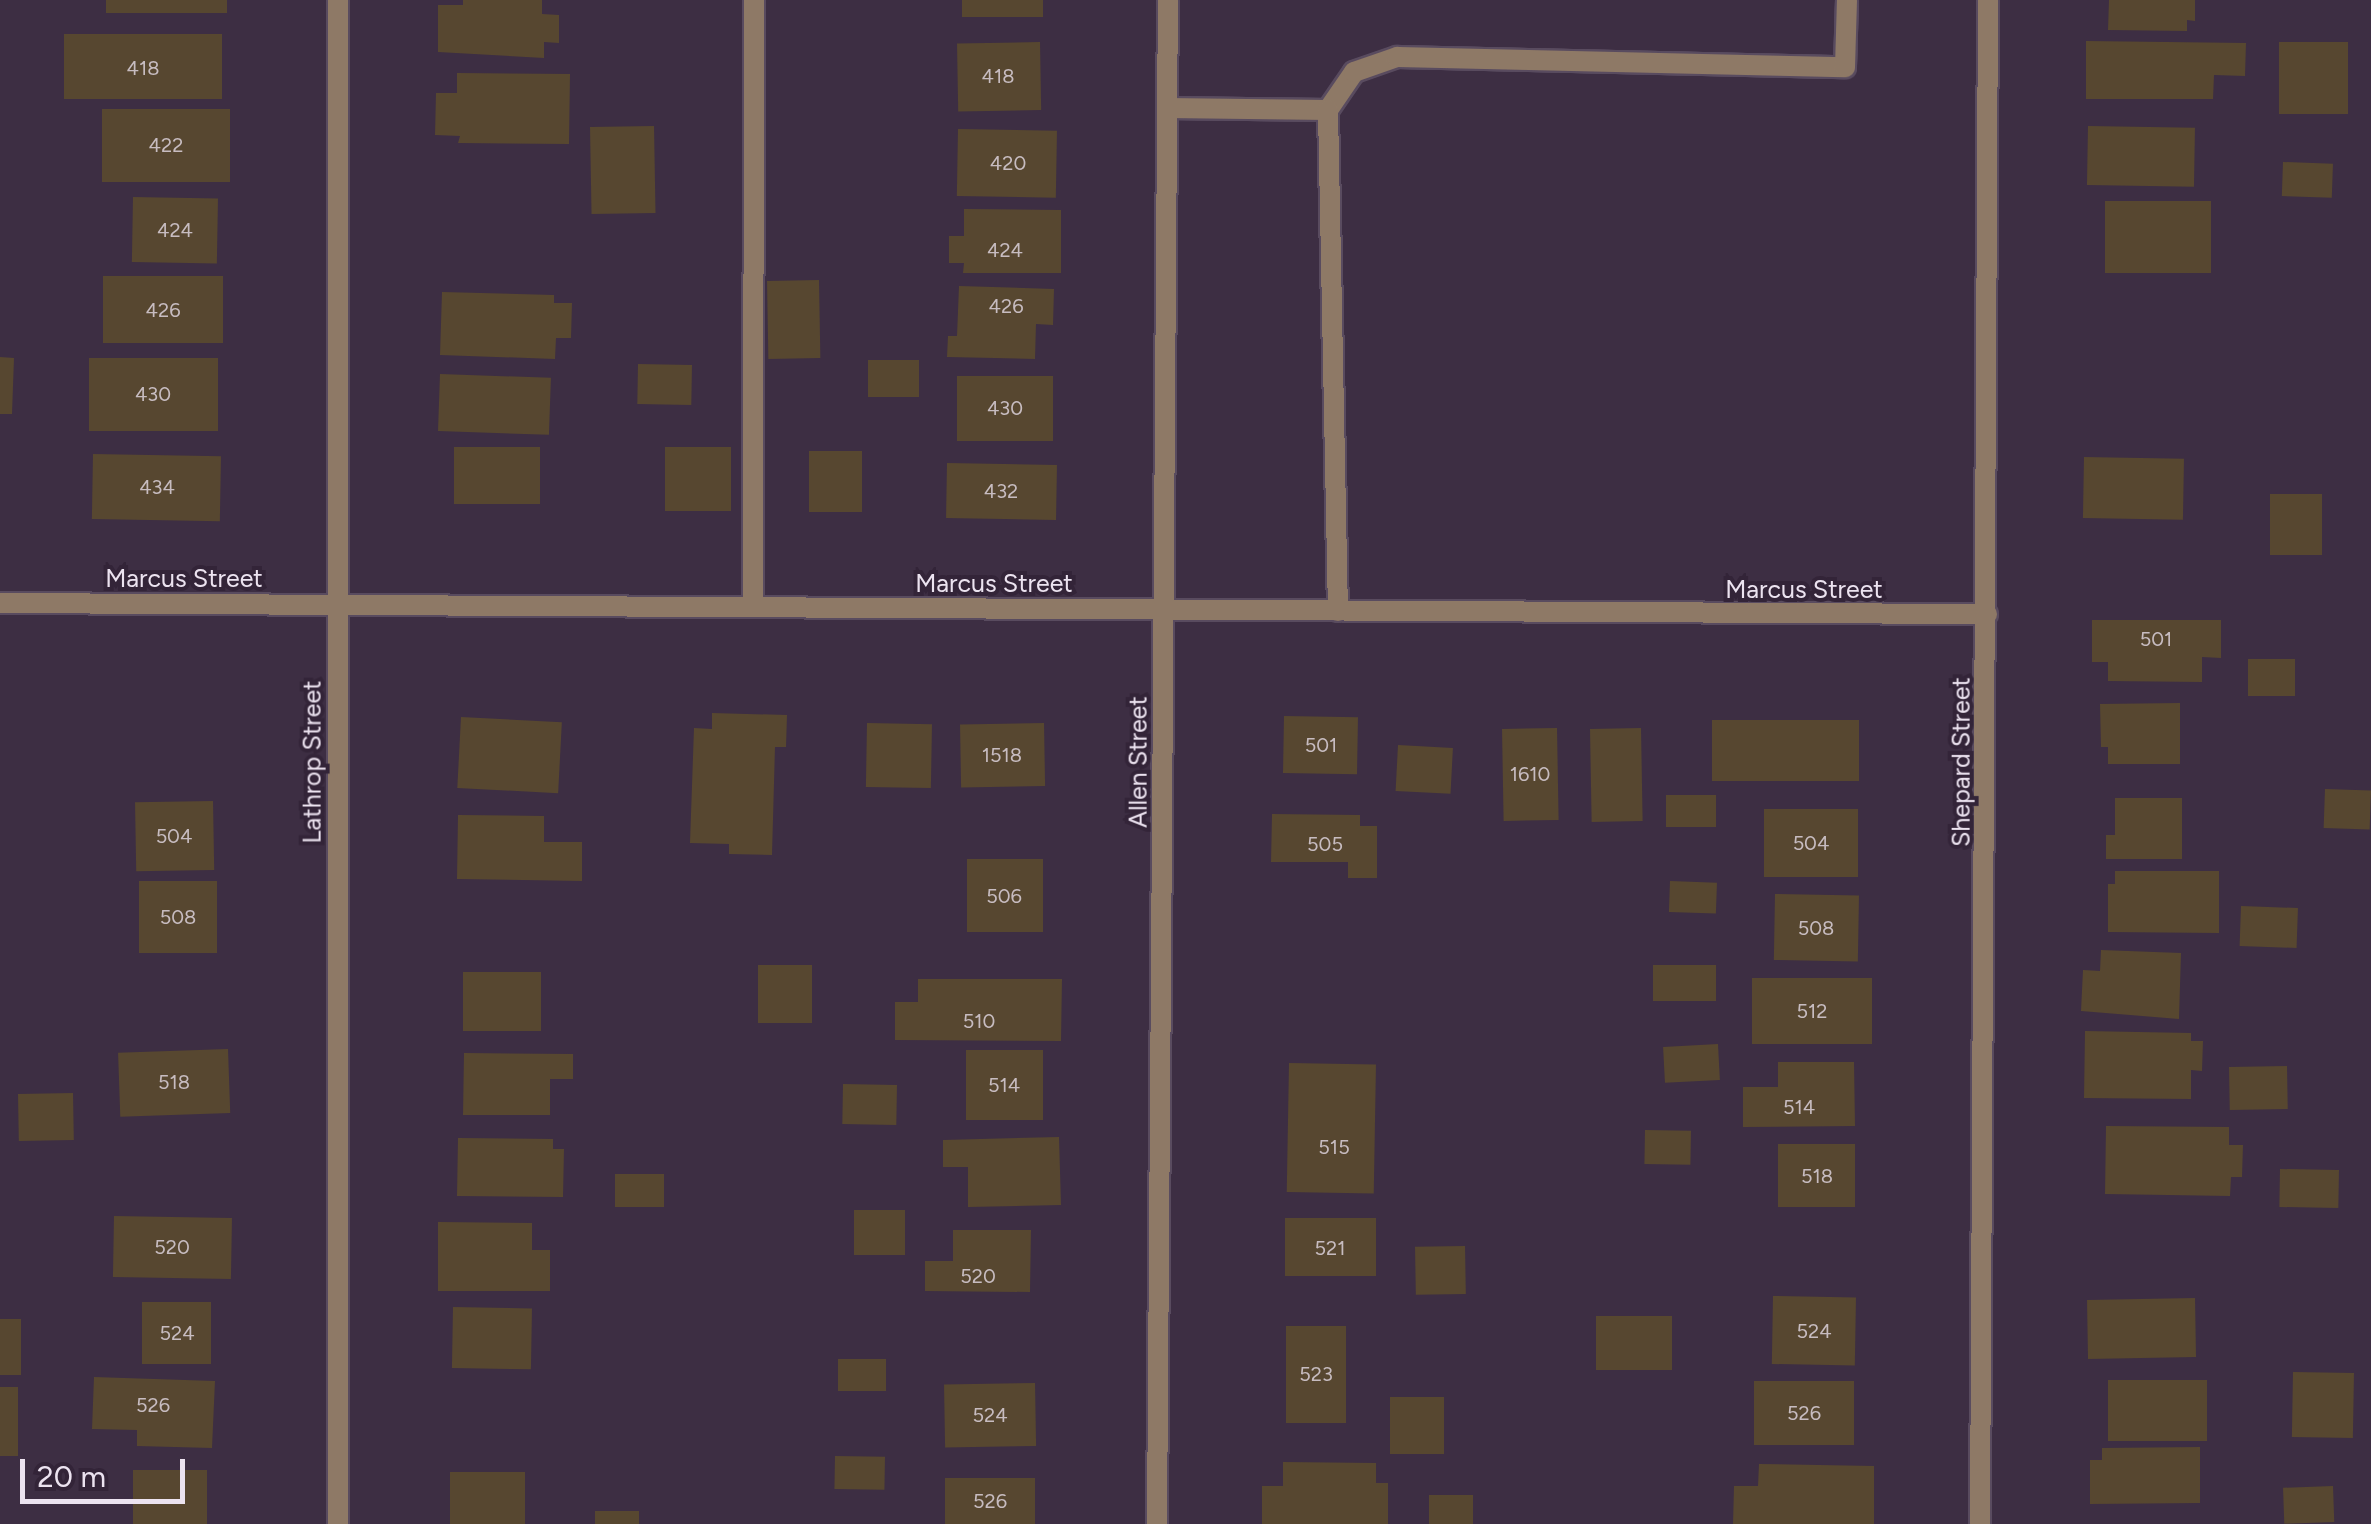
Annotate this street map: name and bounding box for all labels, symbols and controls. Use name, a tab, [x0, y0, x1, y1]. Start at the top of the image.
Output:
house number: 418	[127, 56, 159, 80]
house number: 418	[982, 64, 1014, 88]
house number: 422	[149, 133, 183, 157]
house number: 420	[990, 151, 1026, 175]
house number: 424	[157, 218, 193, 242]
house number: 424	[987, 238, 1023, 262]
house number: 426	[989, 294, 1023, 318]
house number: 426	[146, 298, 180, 322]
house number: 430	[135, 382, 171, 406]
house number: 430	[987, 396, 1023, 420]
house number: 434	[139, 475, 175, 499]
house number: 432	[984, 479, 1018, 503]
street label: Marcus Street	[105, 563, 263, 593]
street label: Marcus Street	[915, 568, 1073, 598]
street label: Marcus Street	[1725, 574, 1883, 604]
house number: 501	[2140, 627, 2172, 651]
street label: Shepard Street	[1946, 677, 1976, 847]
street label: Lathrop Street	[297, 680, 327, 844]
street label: Allen Street	[1123, 696, 1153, 828]
house number: 501	[1305, 733, 1337, 757]
house number: 1518	[982, 743, 1022, 767]
house number: 1610	[1510, 762, 1550, 786]
house number: 504	[156, 824, 192, 848]
house number: 504	[1793, 831, 1829, 855]
house number: 505	[1307, 832, 1343, 856]
house number: 506	[986, 884, 1022, 908]
house number: 508	[160, 905, 196, 929]
house number: 508	[1798, 916, 1834, 940]
house number: 512	[1797, 999, 1827, 1023]
house number: 510	[963, 1009, 995, 1033]
house number: 518	[158, 1070, 190, 1094]
house number: 514	[988, 1073, 1020, 1097]
house number: 514	[1783, 1095, 1815, 1119]
house number: 515	[1318, 1135, 1350, 1159]
house number: 518	[1801, 1164, 1833, 1188]
house number: 520	[154, 1235, 190, 1259]
house number: 521	[1315, 1236, 1345, 1260]
house number: 520	[960, 1264, 996, 1288]
house number: 524	[1796, 1319, 1832, 1343]
house number: 524	[159, 1321, 195, 1345]
house number: 523	[1299, 1362, 1333, 1386]
house number: 526	[136, 1393, 170, 1417]
house number: 526	[1787, 1401, 1821, 1425]
house number: 524	[972, 1403, 1008, 1427]
scale bar	[25, 1439, 190, 1501]
text: 20 m	[37, 1458, 106, 1495]
house number: 526	[973, 1489, 1007, 1513]

